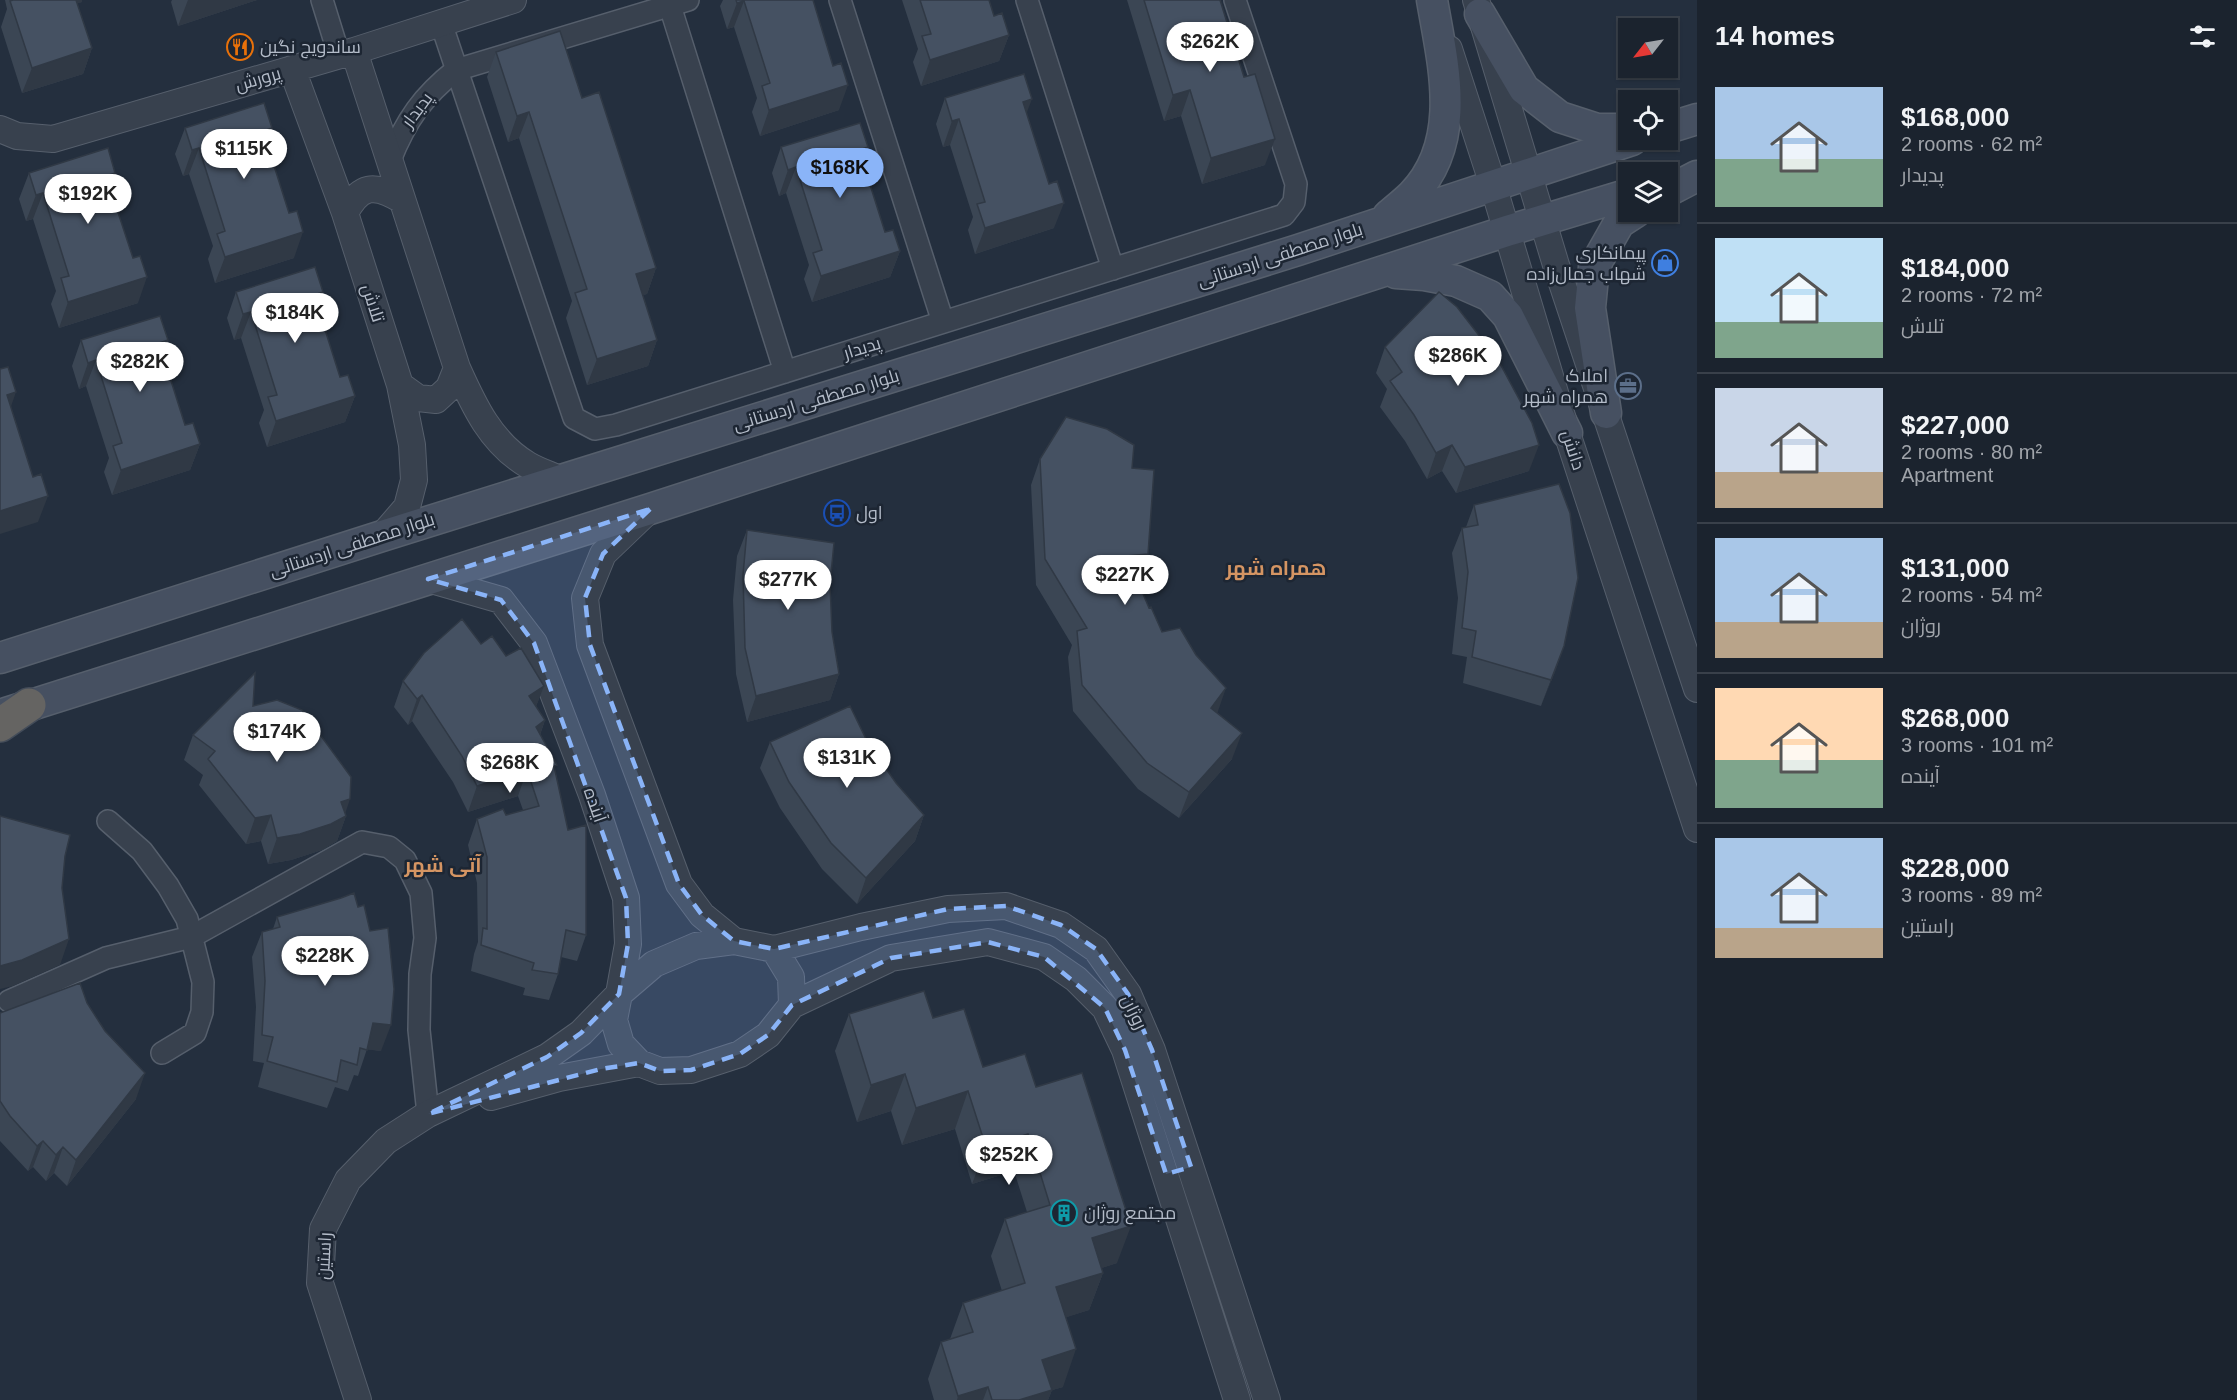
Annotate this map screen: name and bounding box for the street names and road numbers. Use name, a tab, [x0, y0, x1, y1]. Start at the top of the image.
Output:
street label: پرورش	[233, 63, 284, 97]
street label: پدیدار	[397, 88, 438, 133]
street label: بلوار مصطفی اردستانی	[1195, 219, 1365, 292]
street label: تلاش	[357, 282, 389, 325]
street label: پدیدار	[840, 333, 884, 365]
street label: بلوار مصطفی اردستانی	[731, 365, 902, 436]
street label: دانش	[1556, 428, 1589, 473]
street label: بلوار مصطفی اردستانی	[267, 509, 437, 582]
street label: آینده	[580, 785, 610, 825]
street label: روژان	[1116, 991, 1151, 1033]
street label: راستین	[313, 1232, 336, 1280]

